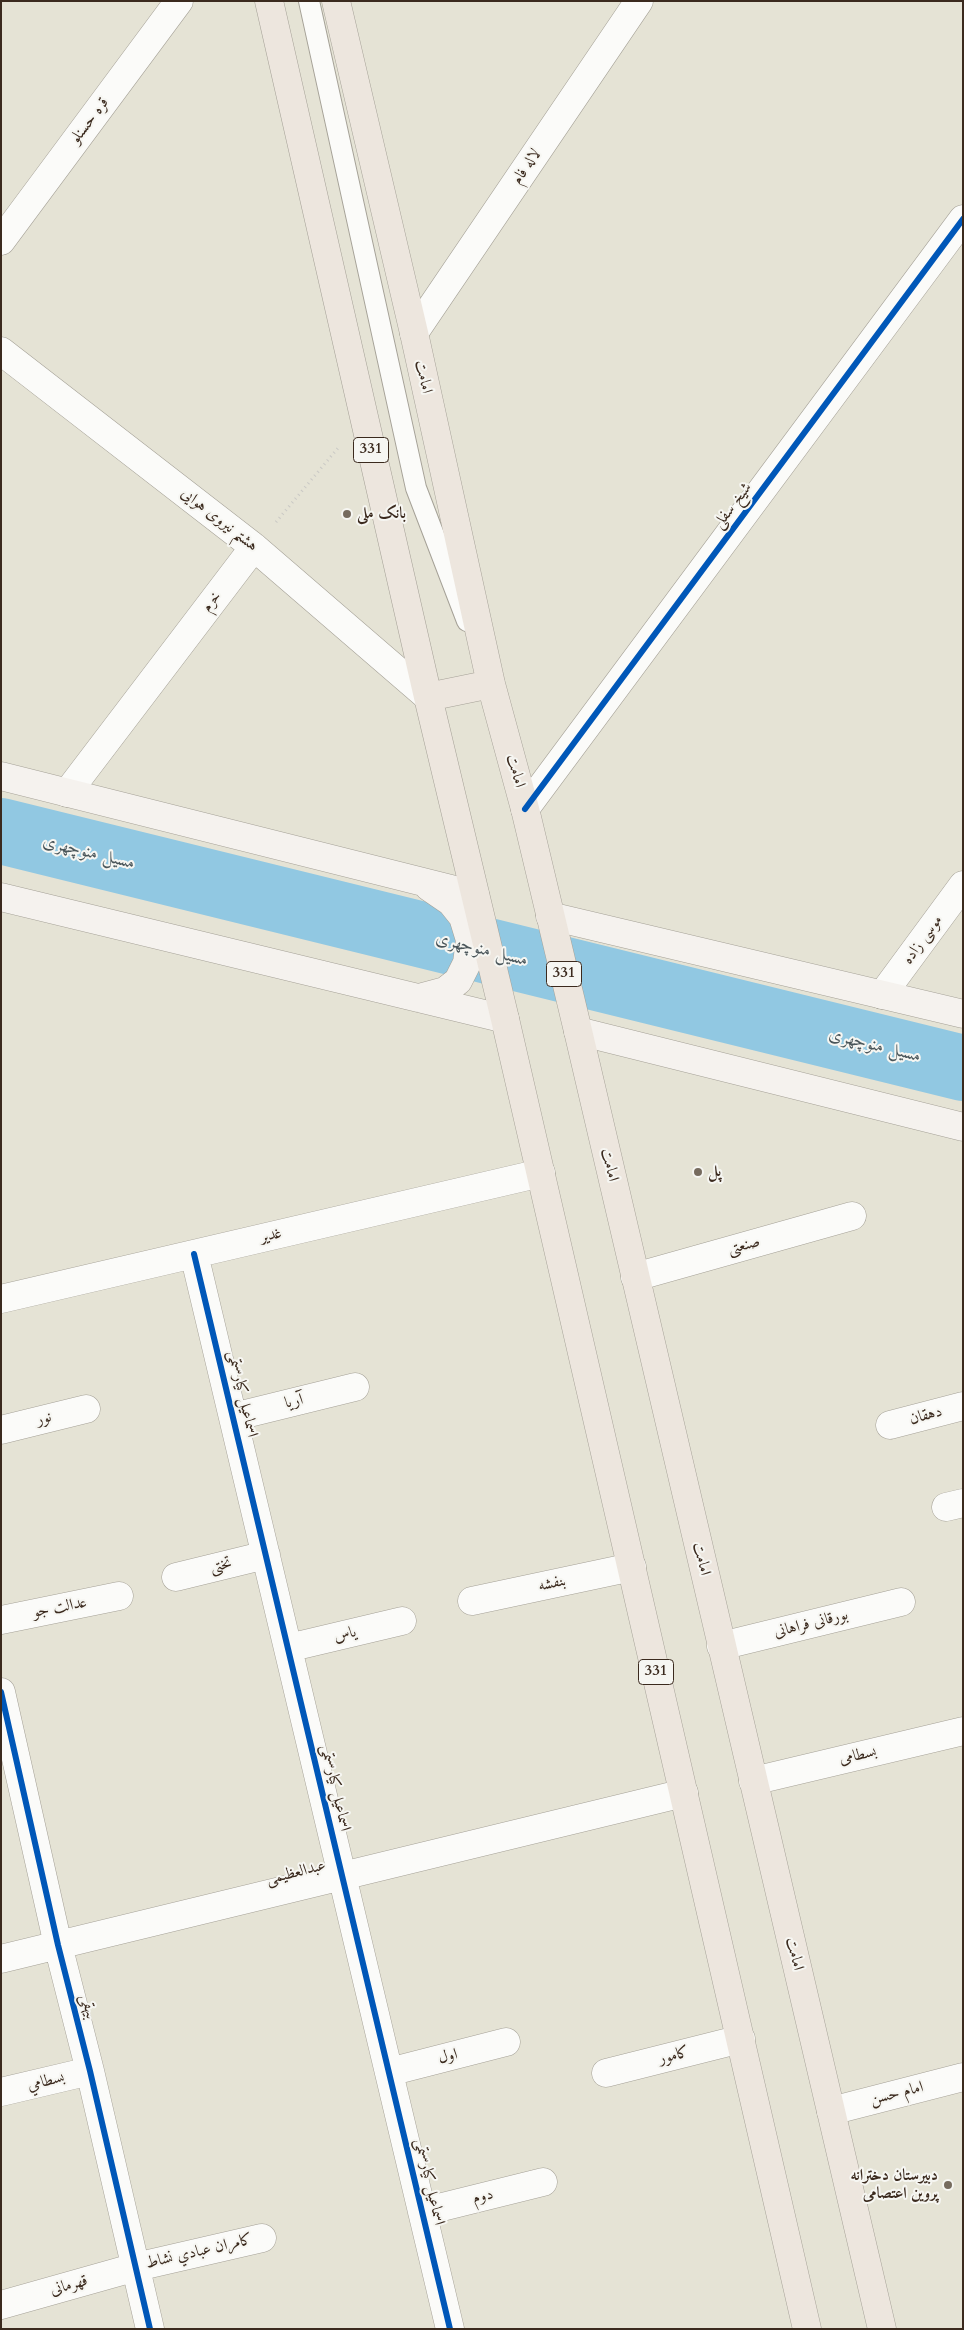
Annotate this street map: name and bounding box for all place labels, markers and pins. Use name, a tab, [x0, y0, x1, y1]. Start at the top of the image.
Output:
place label: بانک ملی	[357, 504, 406, 524]
marker: بانک ملی	[341, 508, 353, 520]
place label: پل	[708, 1162, 721, 1182]
marker: پل	[692, 1166, 704, 1178]
place label: دبیرستان دخترانه پروین اعتصامی	[851, 2166, 938, 2204]
marker: دبیرستان دخترانه پروین اعتصامی	[942, 2179, 954, 2191]

